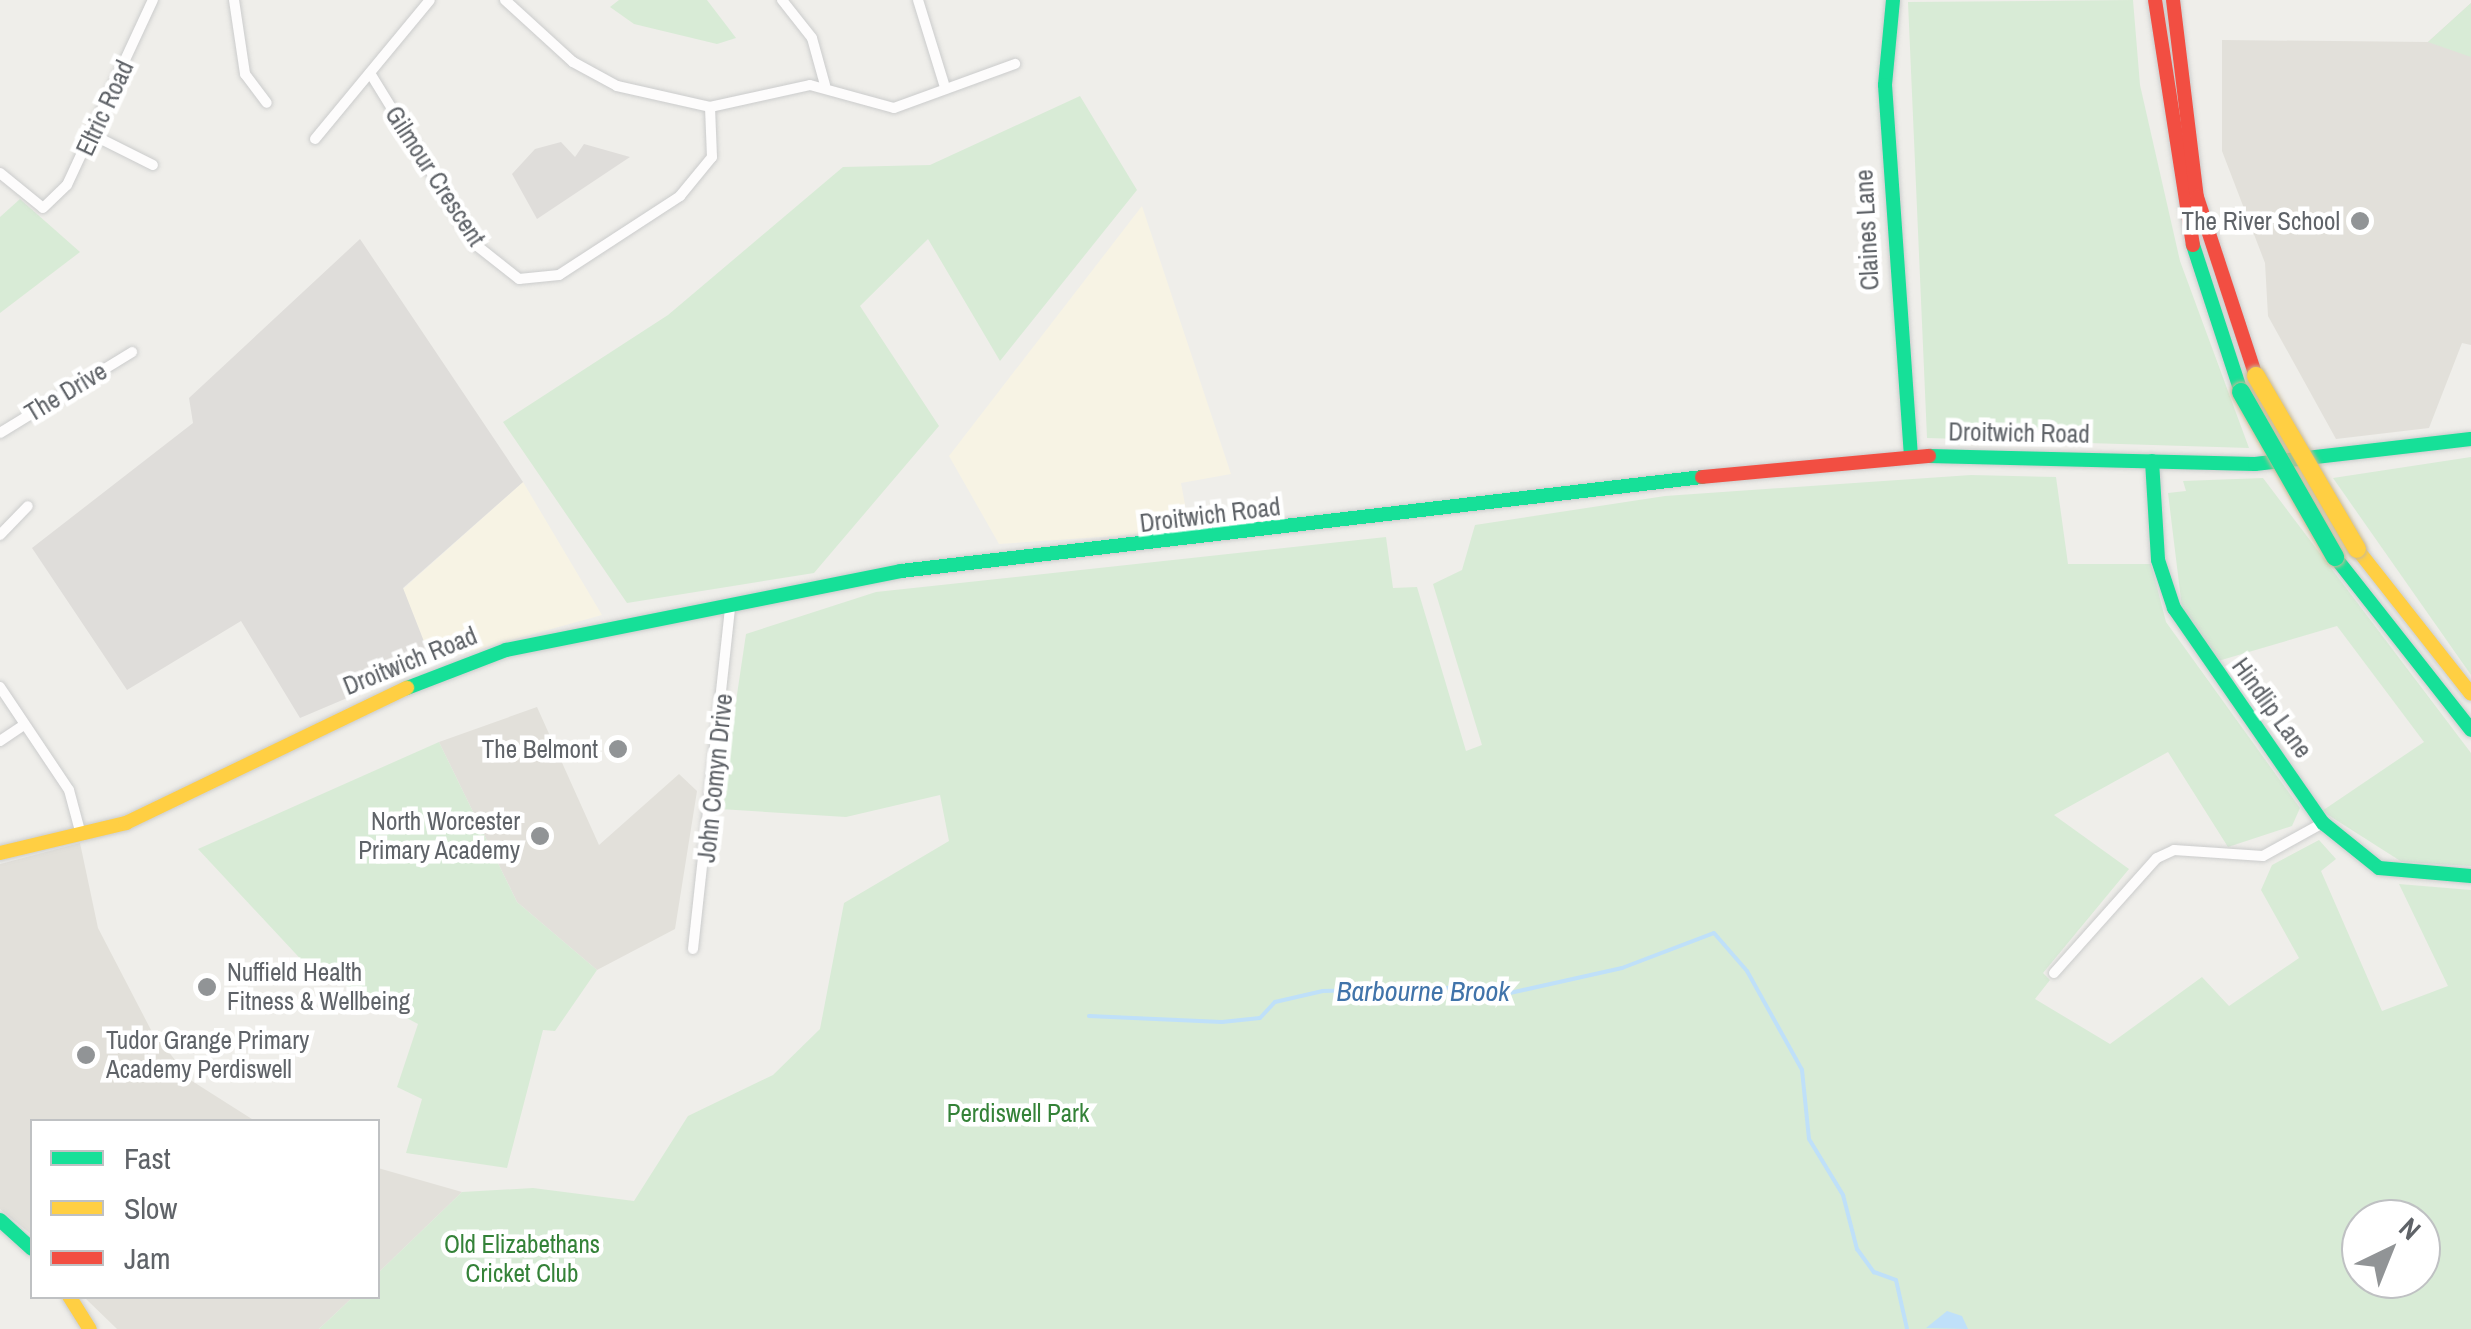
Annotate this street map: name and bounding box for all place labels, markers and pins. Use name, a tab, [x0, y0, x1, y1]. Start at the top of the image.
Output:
place label: The River School	[2182, 206, 2340, 236]
marker: The River School	[2349, 210, 2371, 232]
place label: The Belmont	[482, 734, 598, 764]
marker: The Belmont	[607, 738, 629, 760]
place label: North Worcester Primary Academy	[357, 807, 520, 866]
marker: North Worcester Primary Academy	[529, 825, 551, 847]
place label: Nuffield Health Fitness & Wellbeing	[227, 958, 410, 1017]
marker: Nuffield Health Fitness & Wellbeing	[196, 976, 218, 998]
place label: Tudor Grange Primary Academy Perdiswell	[106, 1026, 309, 1085]
marker: Tudor Grange Primary Academy Perdiswell	[75, 1044, 97, 1066]

